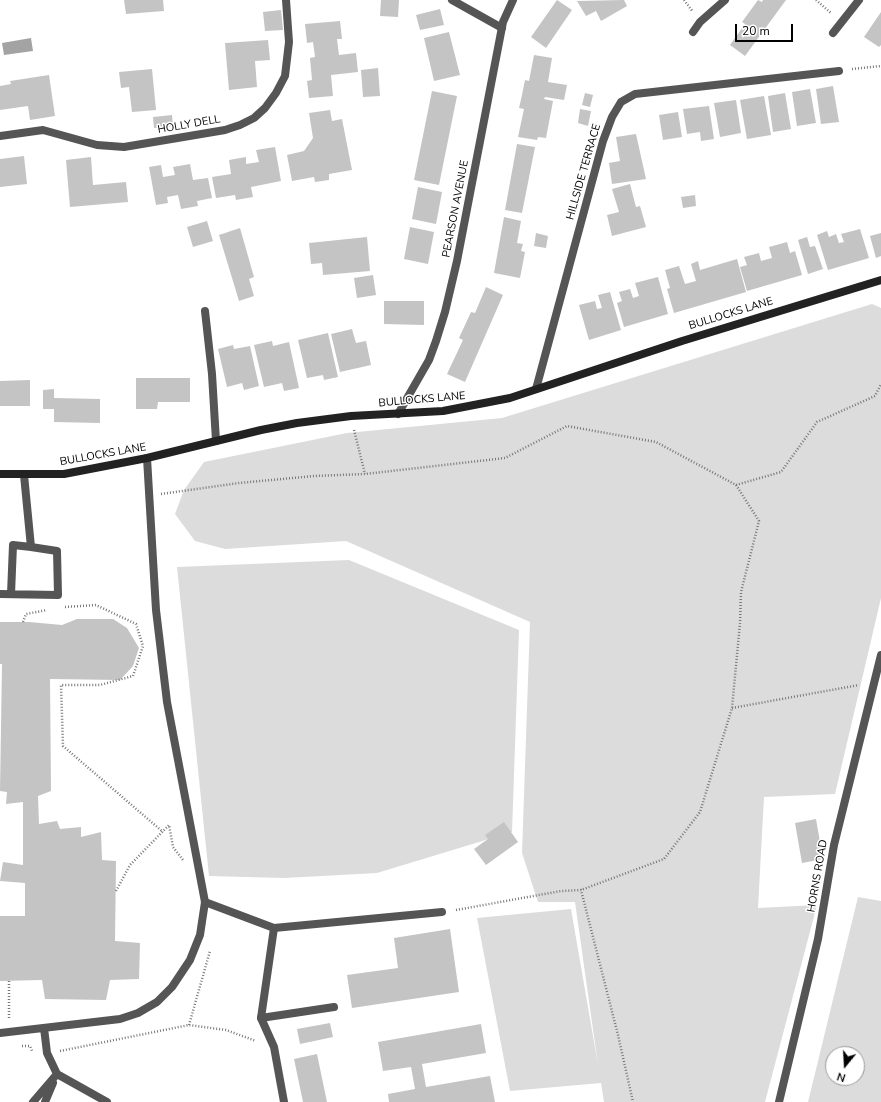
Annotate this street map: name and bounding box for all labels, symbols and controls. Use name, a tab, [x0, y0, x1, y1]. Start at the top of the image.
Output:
scale bar	[737, 16, 795, 42]
text: 20 m	[742, 23, 770, 39]
street label: HOLLY DELL	[157, 113, 221, 137]
street label: HILLSIDE TERRACE	[564, 122, 604, 222]
street label: PEARSON AVENUE	[440, 159, 472, 259]
street label: BULLOCKS LANE	[687, 295, 775, 333]
street label: BULLOCKS LANE	[378, 390, 466, 410]
street label: BULLOCKS LANE	[59, 441, 147, 469]
street label: HORNS ROAD	[805, 839, 831, 913]
north arrow	[825, 1046, 865, 1086]
text: N	[835, 1069, 848, 1085]

